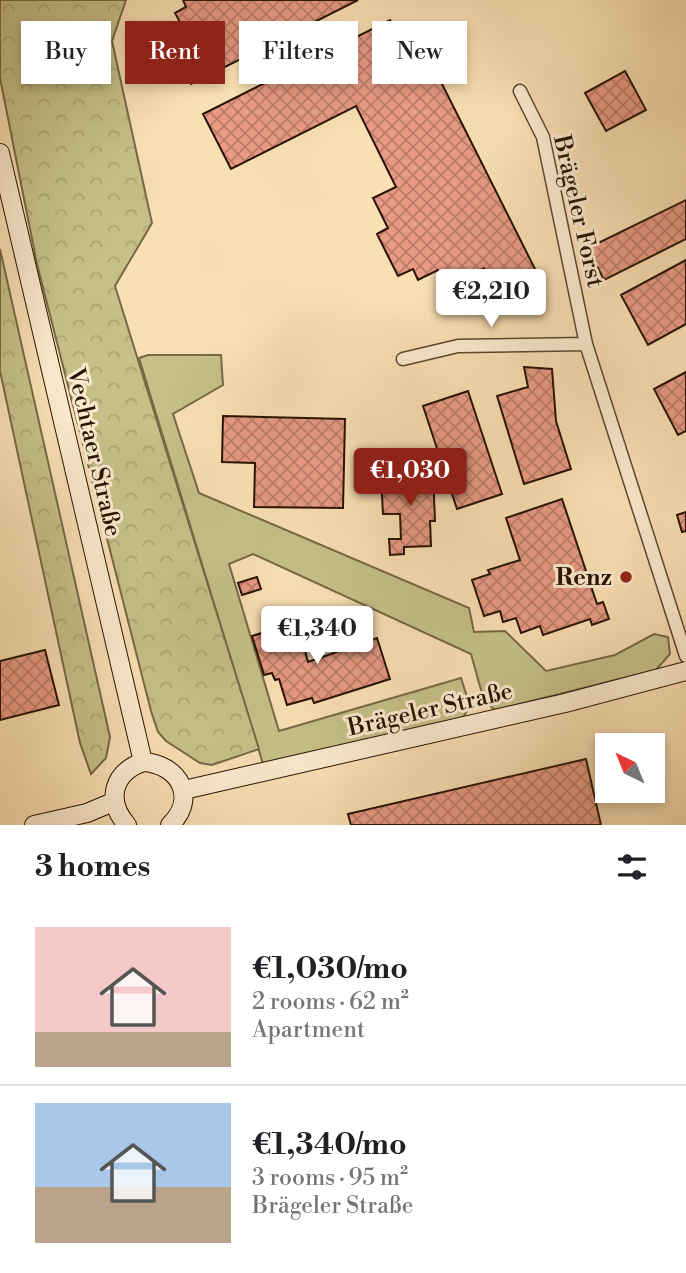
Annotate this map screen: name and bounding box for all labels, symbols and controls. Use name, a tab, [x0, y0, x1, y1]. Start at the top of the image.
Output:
chip: Buy	[21, 21, 111, 84]
chip: Rent	[125, 21, 225, 84]
chip: Filters	[239, 21, 358, 84]
chip: New	[372, 21, 467, 84]
street label: Brägeler Forst	[546, 131, 610, 291]
pin: €2,210	[434, 270, 548, 329]
text: €2,210	[452, 278, 530, 306]
street label: Vechtaer Straße	[60, 364, 128, 539]
pin: €1,030	[353, 448, 467, 508]
text: €1,030	[370, 457, 450, 485]
place label: Renz	[556, 563, 612, 593]
marker: Renz	[618, 569, 634, 585]
pin: €1,340	[260, 606, 374, 666]
text: €1,340	[277, 615, 357, 643]
street label: Brägeler Straße	[344, 676, 516, 744]
north arrow	[595, 733, 665, 803]
map controls	[595, 733, 665, 803]
text: 3 homes	[35, 848, 150, 886]
icon: filters	[613, 848, 651, 886]
text: €1,030/mo	[252, 950, 408, 988]
icon: home	[91, 955, 175, 1039]
text: 2 rooms · 62 m²	[252, 988, 409, 1016]
text: Apartment	[252, 1016, 365, 1044]
text: €1,340/mo	[252, 1126, 407, 1164]
icon: home	[91, 1131, 175, 1215]
text: 3 rooms · 95 m²	[252, 1164, 408, 1192]
text: Brägeler Straße	[252, 1192, 413, 1220]

